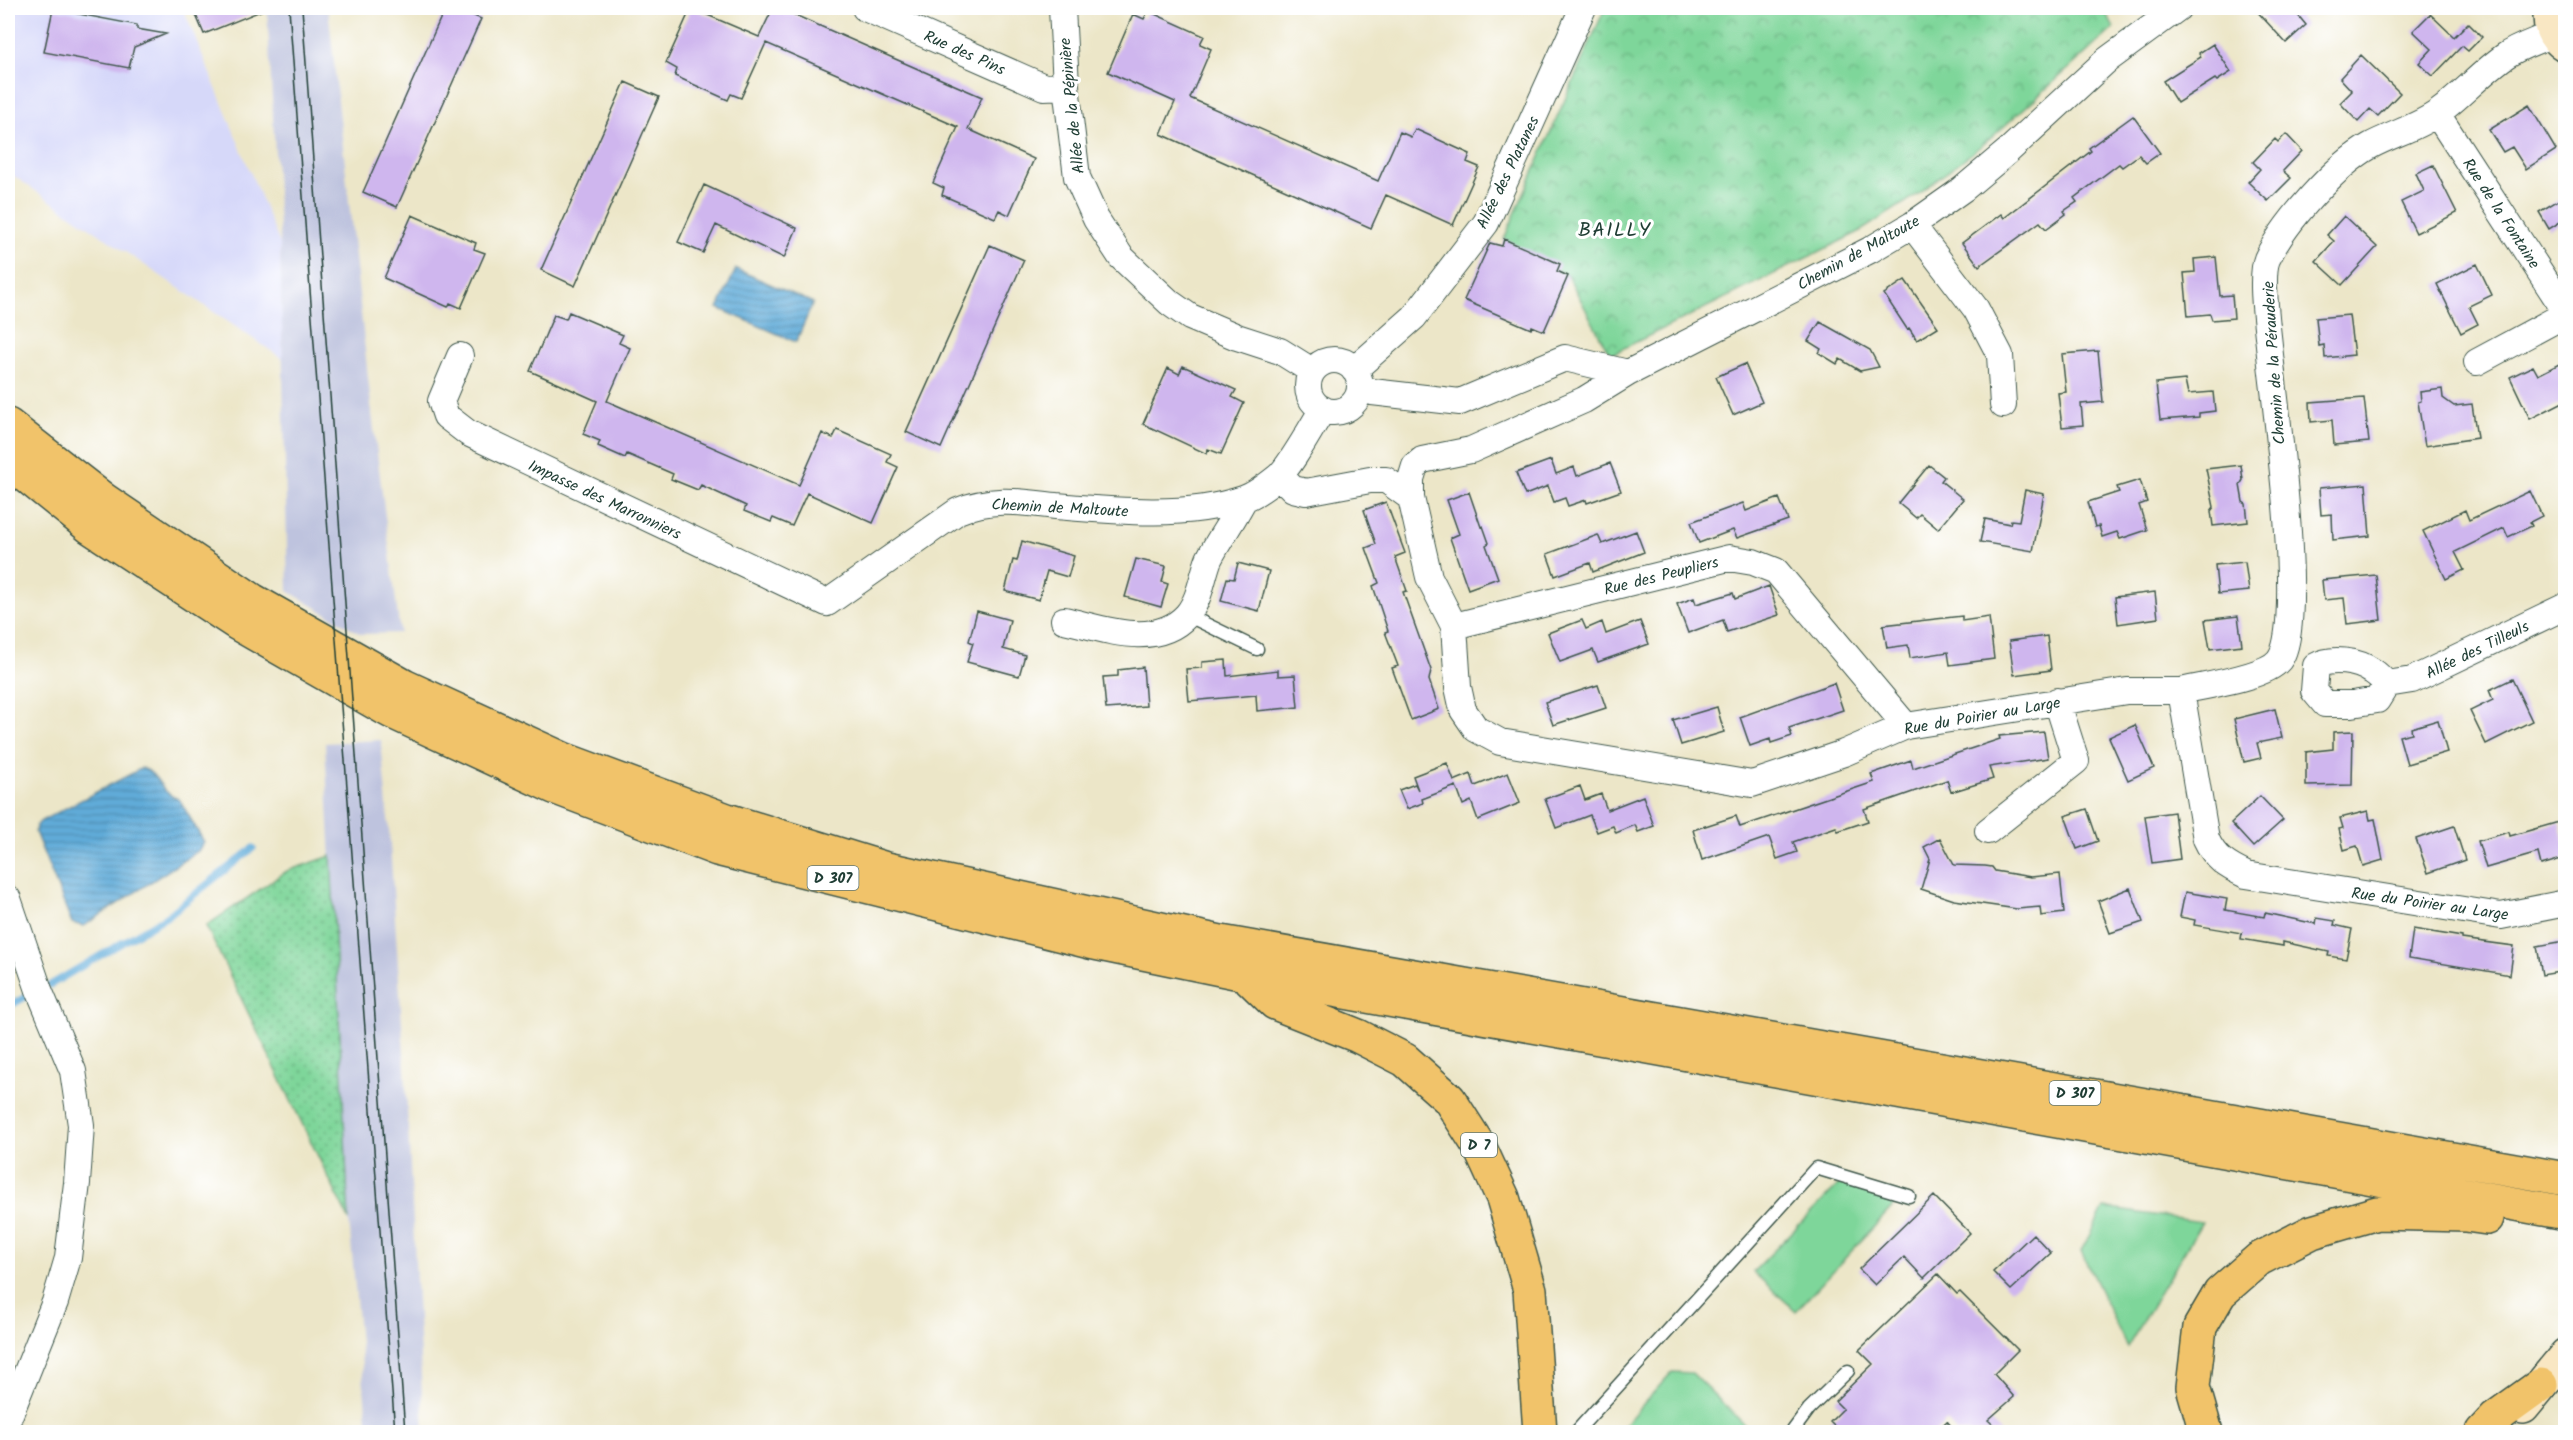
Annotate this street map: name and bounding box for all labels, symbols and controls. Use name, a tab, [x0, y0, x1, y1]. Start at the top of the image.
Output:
street label: Rue des Pins	[920, 24, 1009, 83]
street label: Allée de la Pépinière	[1053, 37, 1092, 175]
street label: Allée des Platanes	[1470, 112, 1547, 233]
street label: Rue de la Fontaine	[2456, 154, 2546, 274]
street label: Chemin de Maltoute	[1793, 209, 1925, 297]
district label: BAILLY	[1578, 215, 1652, 247]
street label: Chemin de la Pérauderie	[2256, 280, 2293, 446]
street label: Impasse des Marronniers	[524, 454, 685, 547]
street label: Chemin de Maltoute	[991, 492, 1129, 525]
street label: Rue des Peupliers	[1601, 550, 1721, 603]
street label: Allée des Tilleuls	[2422, 614, 2534, 686]
street label: Rue du Poirier au Large	[1902, 690, 2062, 743]
road number: D 307	[808, 866, 858, 890]
street label: Rue du Poirier au Large	[2350, 881, 2510, 928]
road number: D 307	[2050, 1081, 2100, 1105]
road number: D 7	[1461, 1133, 1497, 1157]

